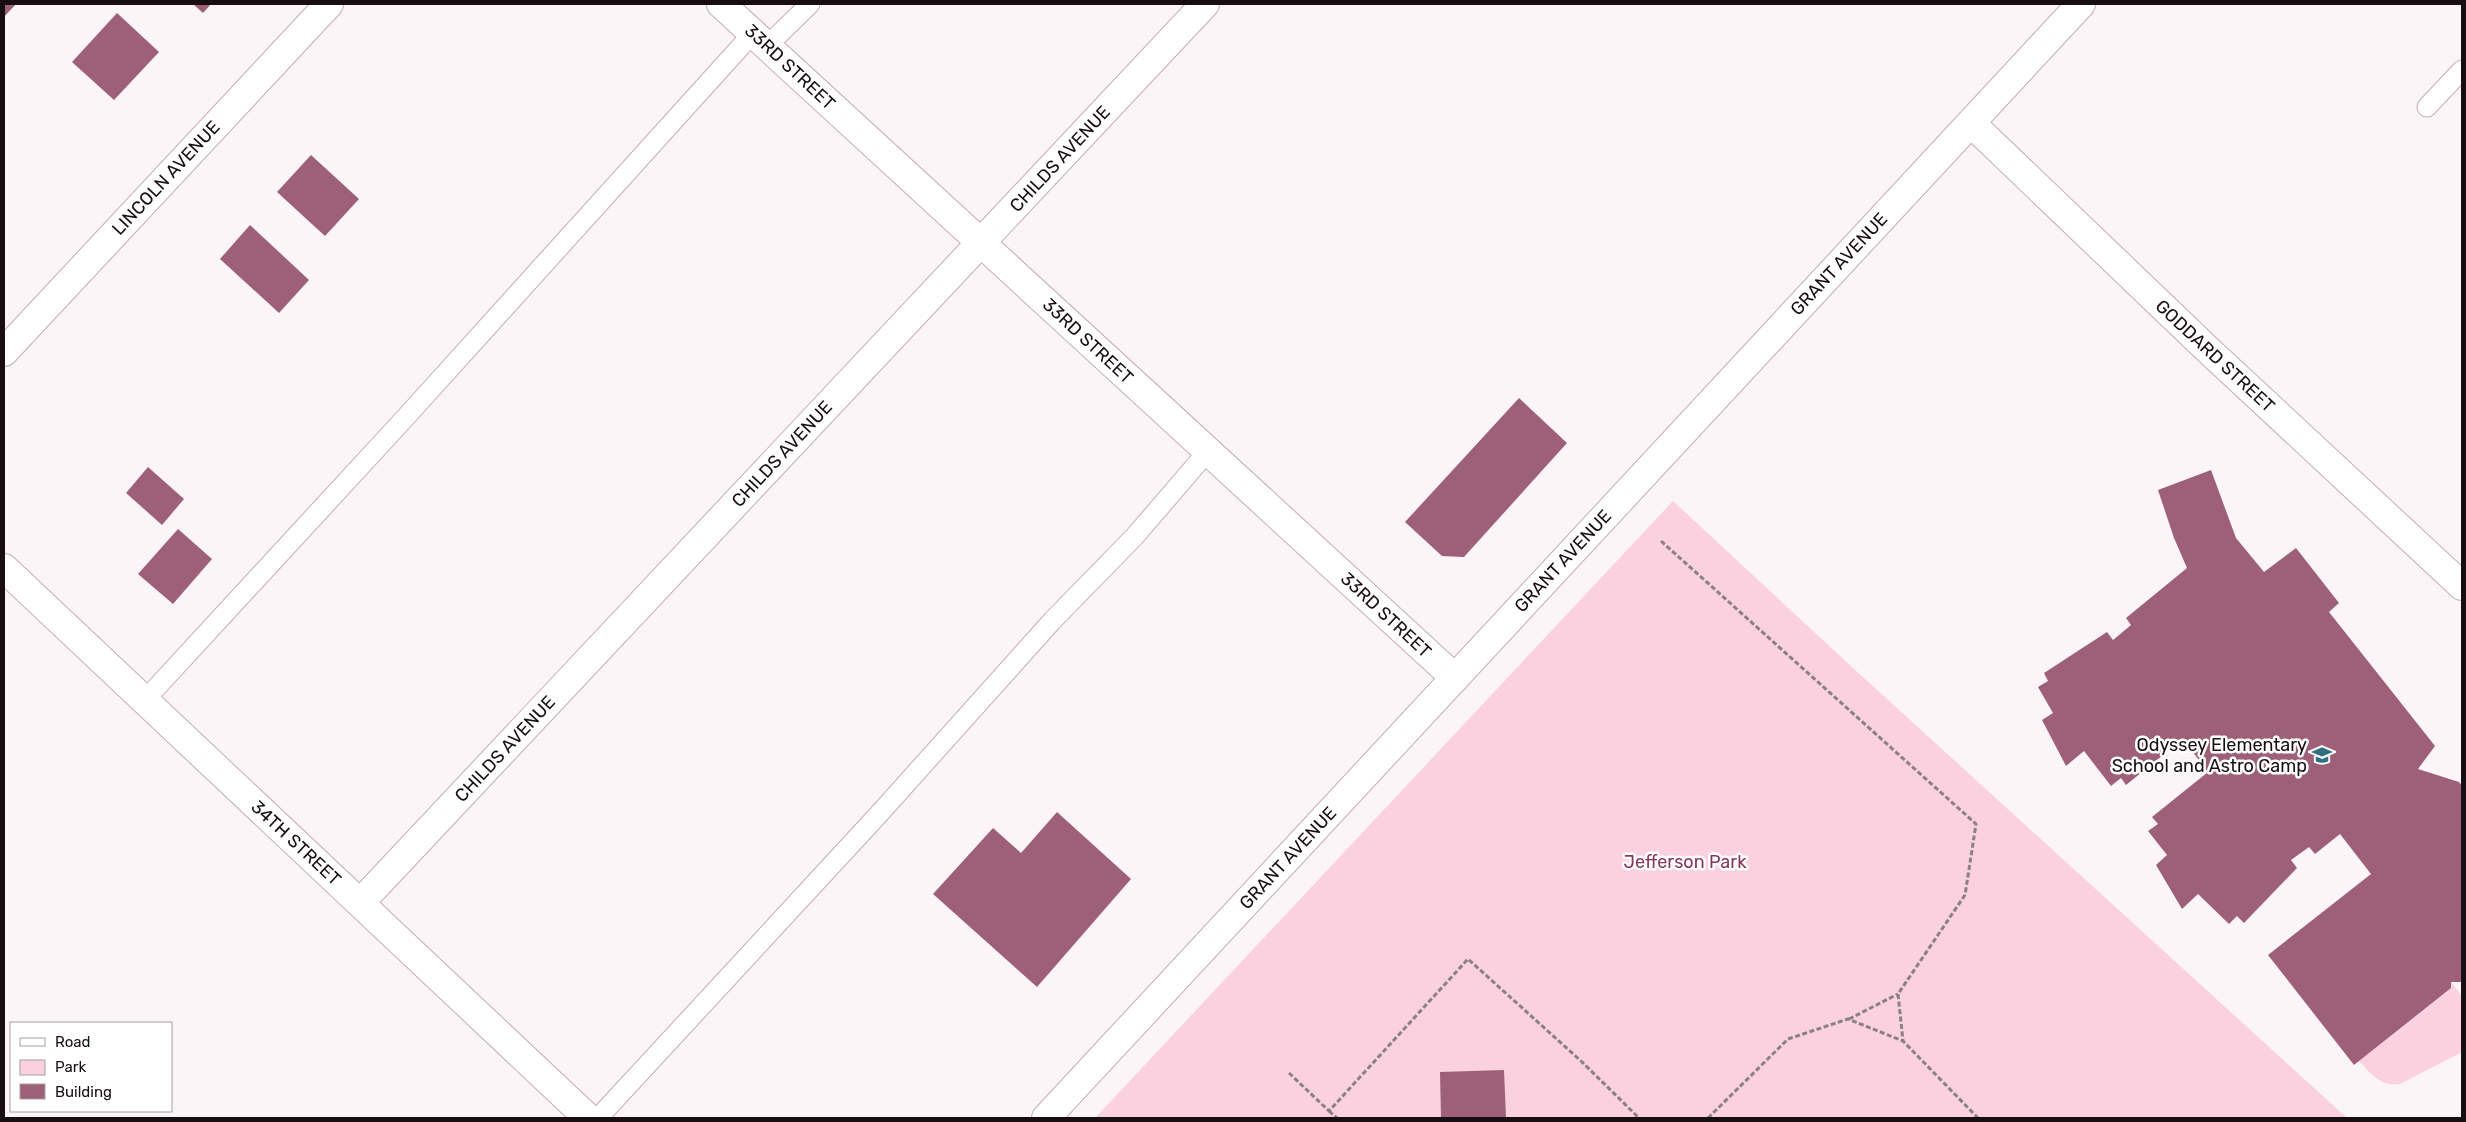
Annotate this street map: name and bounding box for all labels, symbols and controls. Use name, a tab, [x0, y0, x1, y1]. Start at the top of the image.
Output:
street label: 33RD STREET	[740, 19, 840, 115]
street label: CHILDS AVENUE	[1005, 101, 1115, 217]
street label: LINCOLN AVENUE	[107, 116, 225, 240]
street label: GRANT AVENUE	[1786, 208, 1892, 320]
street label: 33RD STREET	[1038, 293, 1138, 389]
street label: GODDARD STREET	[2151, 295, 2279, 417]
street label: CHILDS AVENUE	[727, 396, 837, 512]
street label: GRANT AVENUE	[1510, 505, 1616, 617]
street label: 33RD STREET	[1336, 567, 1436, 663]
street label: CHILDS AVENUE	[450, 691, 560, 807]
place label: Odyssey Elementary School and Astro Camp	[2112, 734, 2307, 777]
school or university icon: Odyssey Elementary School and Astro Camp	[2311, 744, 2333, 766]
street label: 34TH STREET	[247, 796, 345, 890]
street label: GRANT AVENUE	[1235, 802, 1341, 914]
park label: Jefferson Park	[1624, 851, 1747, 873]
legend	[10, 1022, 172, 1112]
text: Road	[55, 1033, 91, 1051]
text: Park	[55, 1058, 86, 1076]
text: Building	[55, 1083, 112, 1101]

